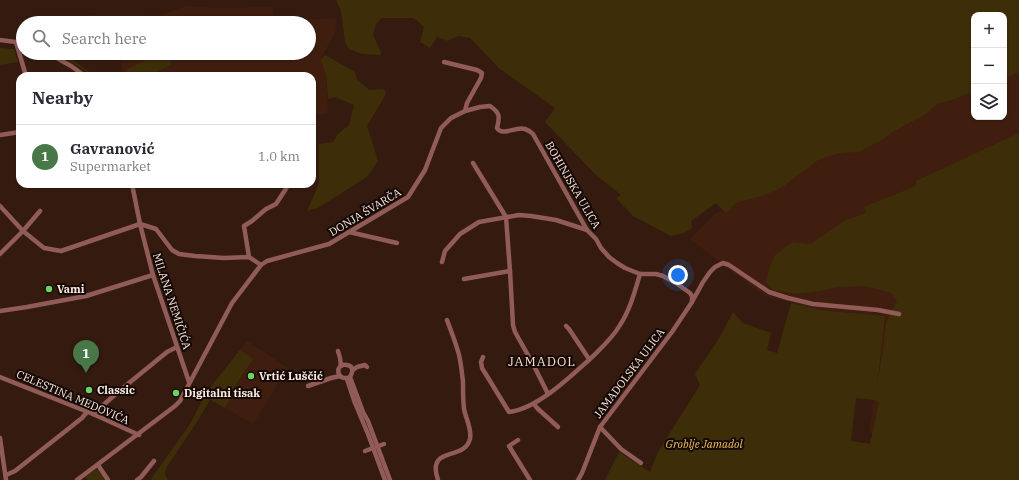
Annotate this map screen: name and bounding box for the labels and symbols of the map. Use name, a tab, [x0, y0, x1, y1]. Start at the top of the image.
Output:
street label: BOHINJSKA ULICA	[542, 139, 604, 232]
street label: DONJA ŠVARČA	[326, 185, 404, 239]
street label: MILANA NEMIČIĆA	[150, 251, 194, 351]
your location	[668, 265, 688, 285]
place label: Vami	[57, 282, 85, 296]
marker: Vami	[44, 284, 54, 294]
street label: JAMADOLSKA ULICA	[591, 325, 668, 421]
pin: 1	[73, 340, 99, 373]
district label: JAMADOL	[508, 353, 576, 370]
street label: CELESTINA MEDOVIĆA	[14, 367, 132, 427]
place label: Vrtić Luščić	[259, 369, 323, 383]
marker: Vrtić Luščić	[246, 371, 256, 381]
place label: Classic	[97, 383, 135, 397]
marker: Classic	[84, 385, 94, 395]
place label: Digitalni tisak	[184, 386, 260, 400]
marker: Digitalni tisak	[171, 388, 181, 398]
park label: Groblje Jamadol	[665, 437, 743, 451]

